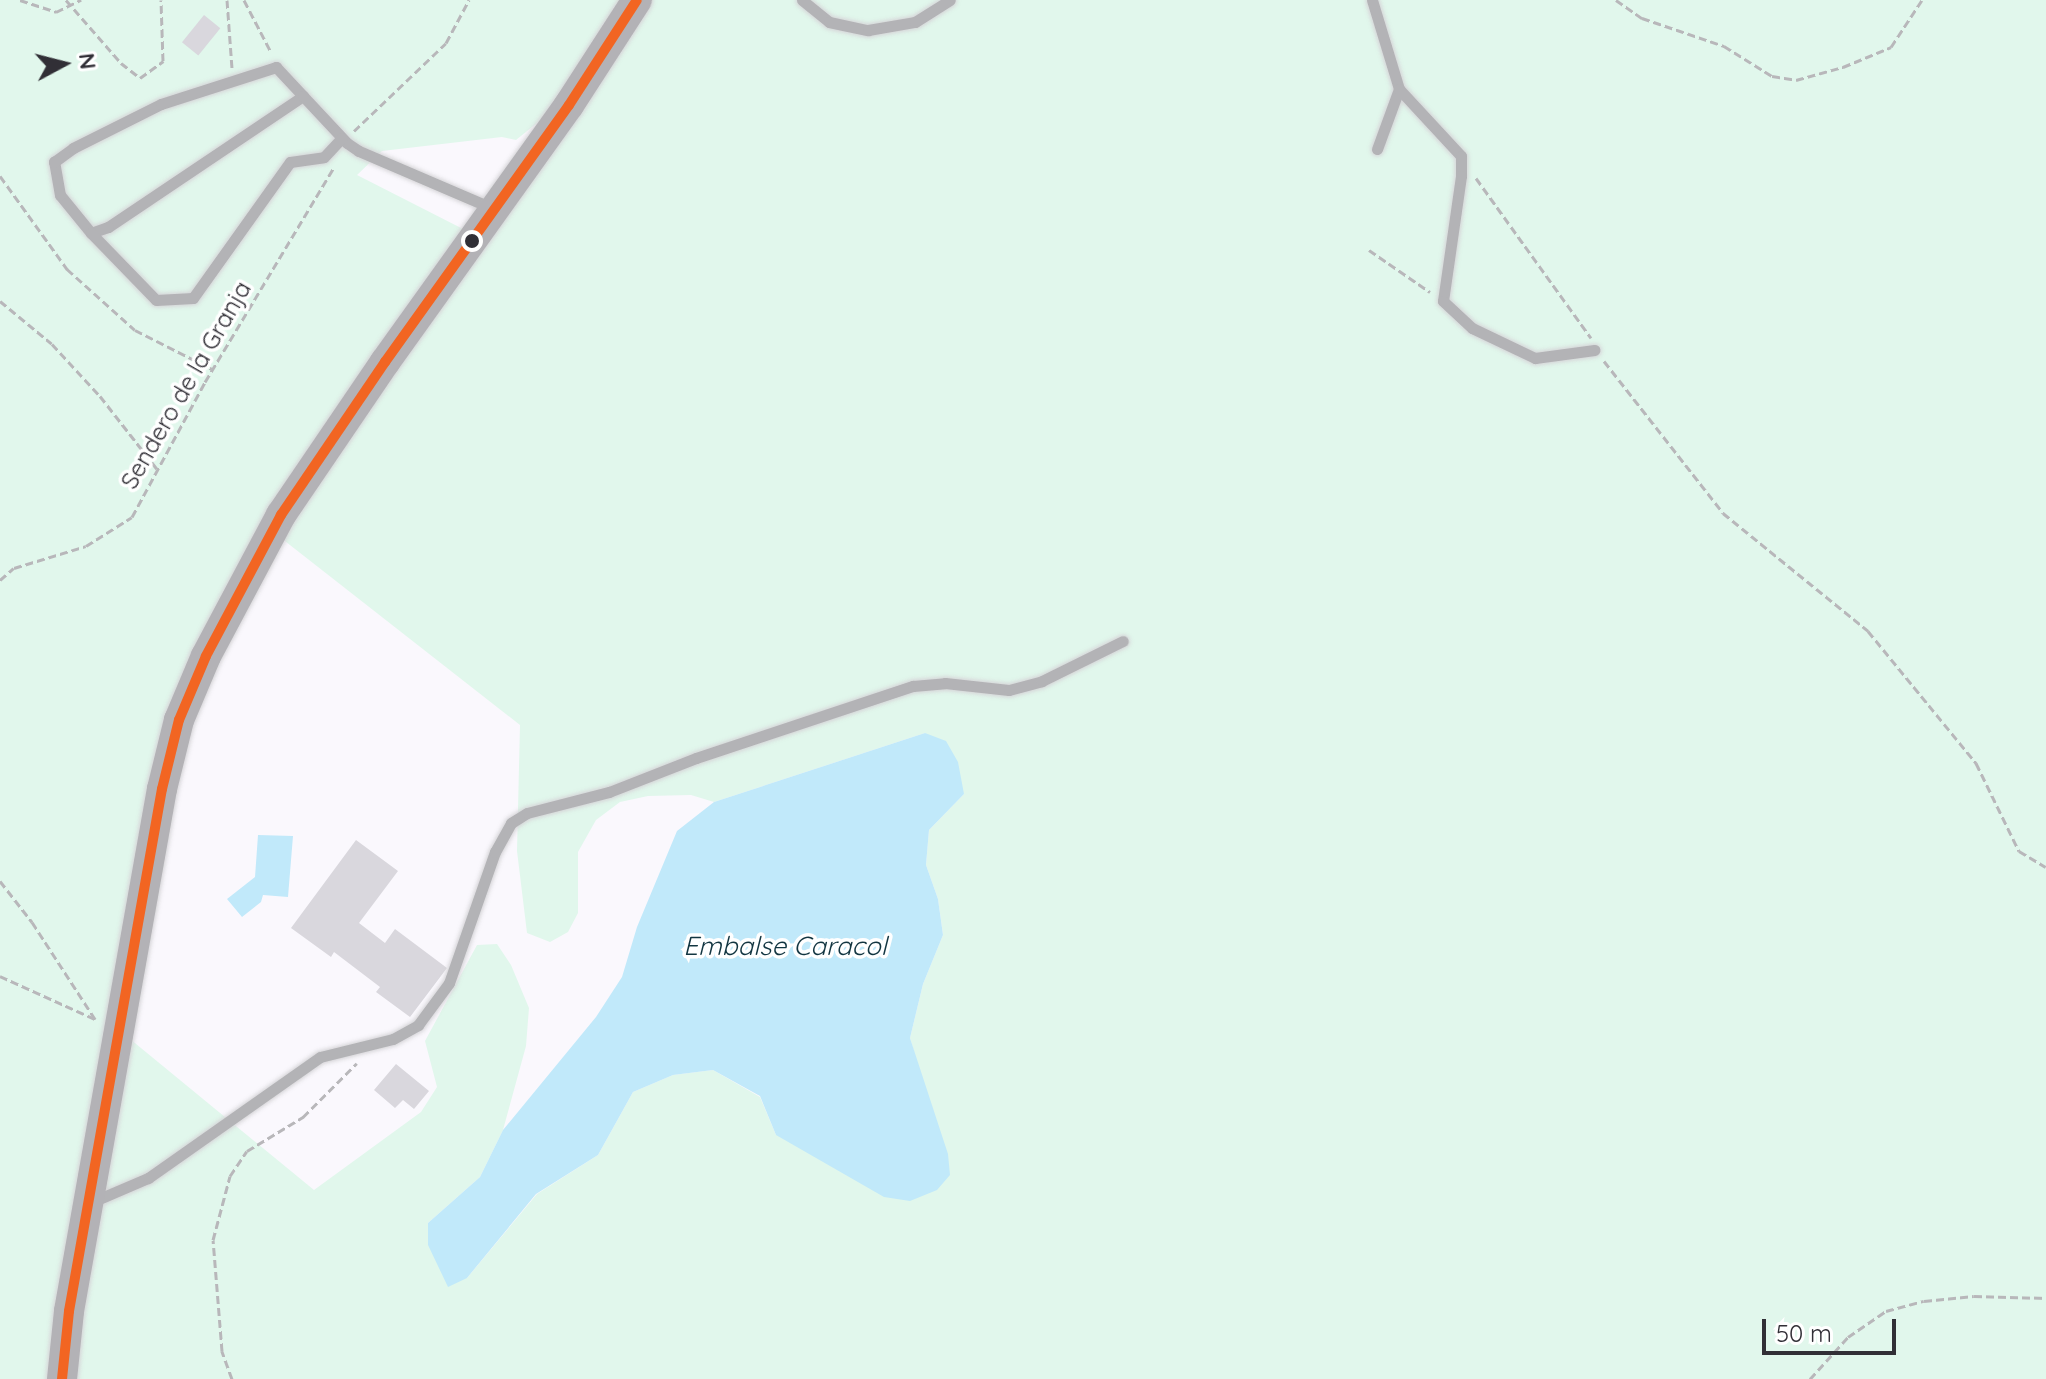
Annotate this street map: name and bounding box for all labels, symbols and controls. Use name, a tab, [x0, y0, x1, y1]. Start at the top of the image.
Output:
north arrow	[24, 24, 104, 104]
text: N	[73, 51, 103, 71]
unlabelled marker	[464, 233, 480, 249]
street label: Sendero de la Granja	[115, 276, 257, 494]
water label: Embalse Caracol	[683, 930, 887, 962]
scale bar	[1766, 1303, 1900, 1353]
text: 50 m	[1776, 1318, 1832, 1348]

